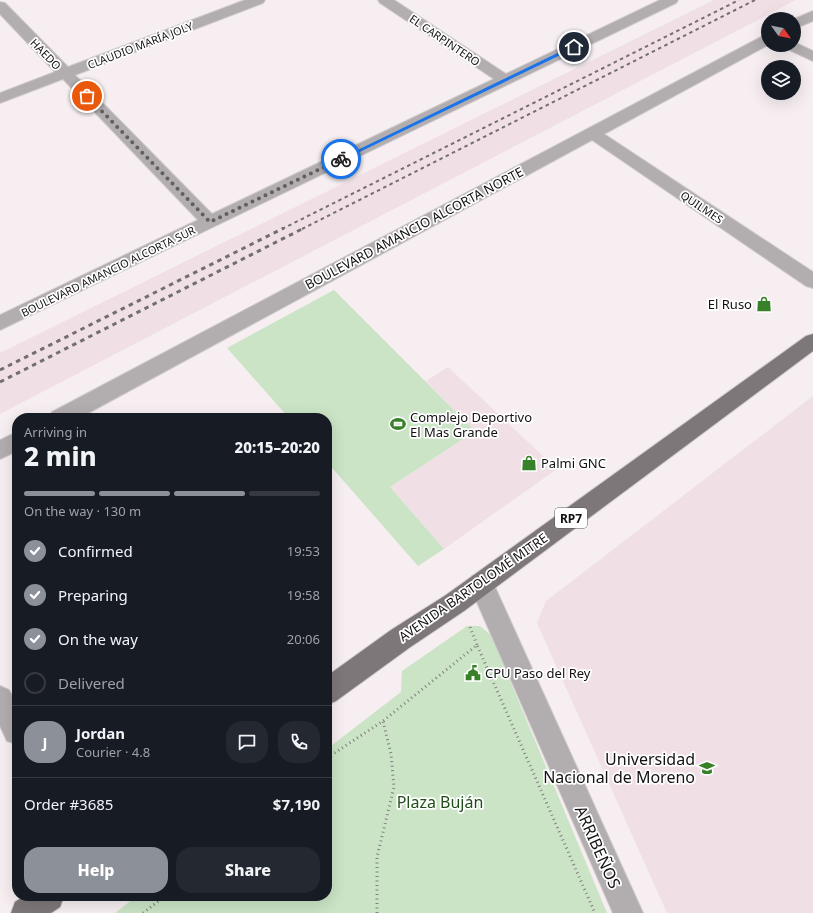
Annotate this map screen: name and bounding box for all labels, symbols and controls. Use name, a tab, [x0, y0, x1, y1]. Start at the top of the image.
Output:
street label: EL CARPINTERO	[407, 11, 483, 69]
north arrow	[761, 12, 801, 52]
map controls	[761, 12, 801, 100]
street label: CLAUDIO MARÍA JOLY	[85, 18, 196, 72]
pin	[557, 30, 591, 64]
street label: HAEDO	[27, 35, 65, 73]
icon: home	[563, 36, 585, 58]
button: layers	[761, 60, 801, 100]
pin	[70, 79, 104, 113]
icon: bag	[76, 85, 98, 107]
courier	[321, 139, 361, 179]
icon: bike	[330, 148, 352, 170]
street label: BOULEVARD AMANCIO ALCORTA NORTE	[302, 163, 526, 293]
street label: QUILMES	[678, 187, 726, 227]
street label: BOULEVARD AMANCIO ALCORTA SUR	[18, 222, 198, 320]
place label: El Ruso	[708, 295, 752, 313]
shop icon: El Ruso	[755, 295, 773, 313]
place label: Complejo Deportivo El Mas Grande	[410, 408, 532, 441]
sports icon: Complejo Deportivo El Mas Grande	[389, 415, 407, 433]
text: Arriving in	[24, 423, 87, 441]
text: 20:15–20:20	[235, 437, 320, 457]
text: 2 min	[24, 438, 97, 474]
shop icon: Palmi GNC	[520, 454, 538, 472]
place label: Palmi GNC	[541, 454, 606, 472]
text: On the way · 130 m	[24, 502, 141, 520]
road number: RP7	[555, 508, 587, 528]
street label: AVENIDA BARTOLOMÉ MITRE	[395, 529, 551, 645]
icon: check	[24, 540, 46, 562]
text: Confirmed	[58, 541, 133, 561]
text: 19:53	[287, 542, 320, 560]
icon: check	[24, 584, 46, 606]
text: Preparing	[58, 585, 128, 605]
text: 19:58	[287, 586, 320, 604]
icon: check	[24, 628, 46, 650]
text: On the way	[58, 629, 138, 649]
text: 20:06	[287, 630, 320, 648]
public building icon: CPU Paso del Rey	[464, 664, 482, 682]
place label: CPU Paso del Rey	[485, 664, 591, 682]
text: Delivered	[58, 673, 125, 693]
button: chat	[226, 721, 268, 763]
button: phone	[278, 721, 320, 763]
text: Jordan	[76, 723, 125, 743]
text: J	[43, 732, 47, 752]
text: Courier · 4.8	[76, 743, 150, 761]
place label: Universidad Nacional de Moreno	[543, 748, 695, 788]
school or university icon: Universidad Nacional de Moreno	[698, 759, 716, 777]
park label: Plaza Buján	[397, 791, 483, 813]
text: Order #3685	[24, 794, 113, 814]
text: $7,190	[273, 794, 320, 814]
street label: ARRIBEÑOS	[570, 802, 626, 892]
button: Help	[24, 847, 168, 893]
button: Share	[176, 847, 320, 893]

